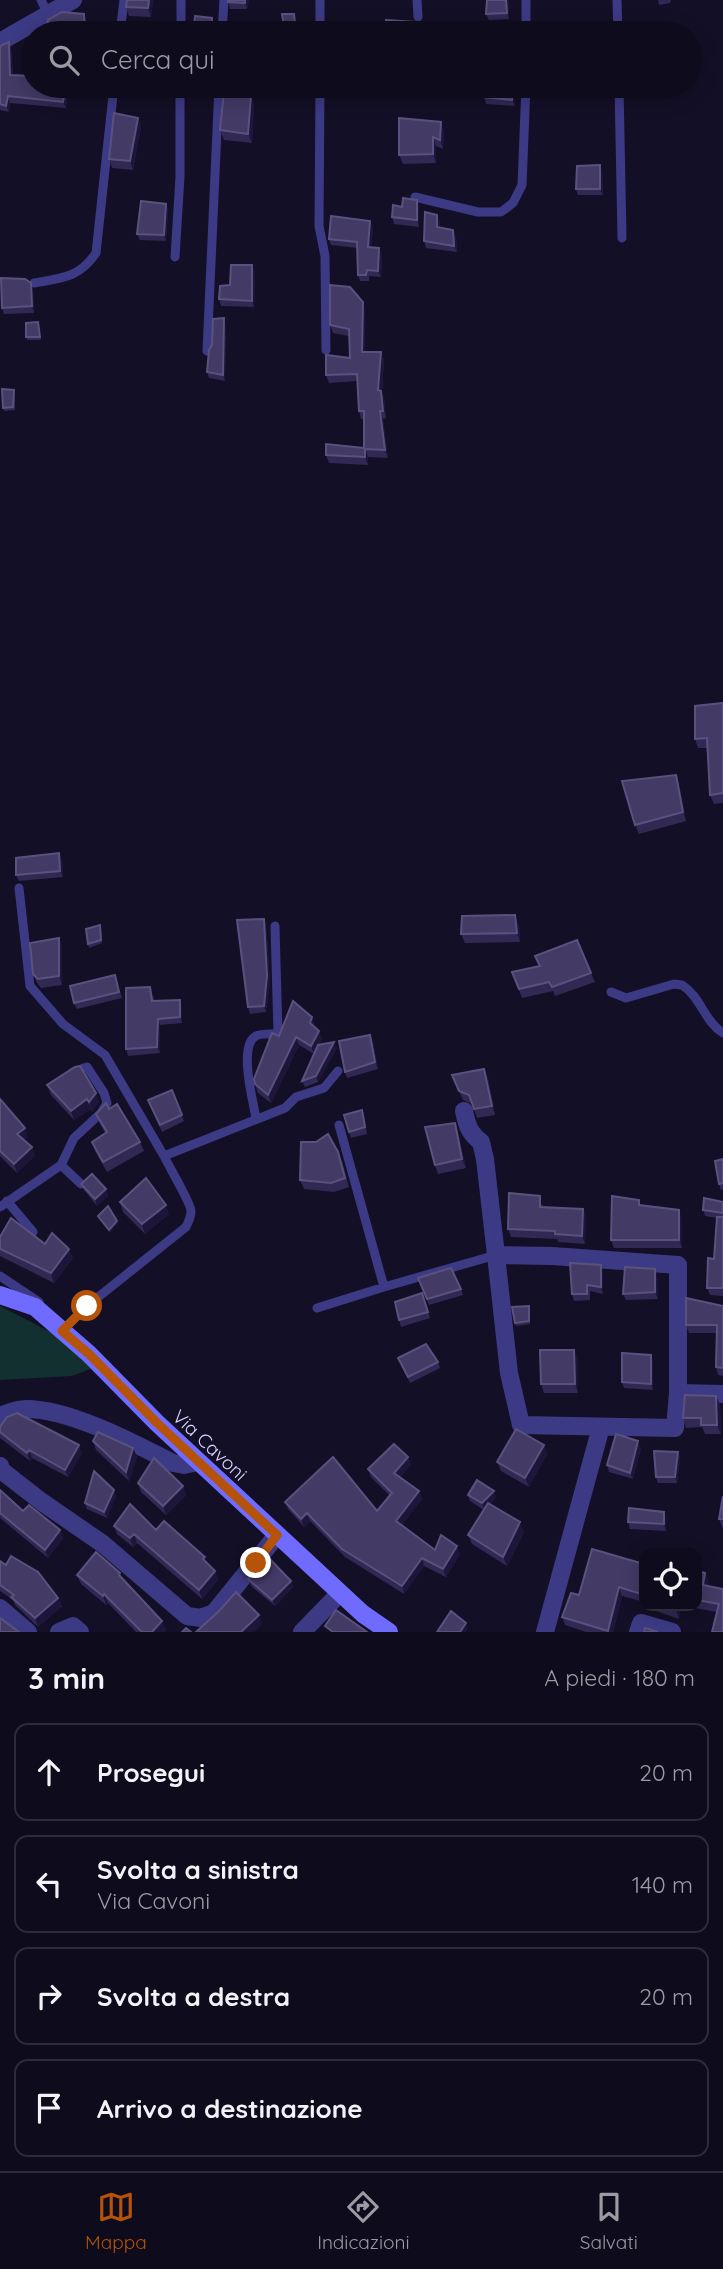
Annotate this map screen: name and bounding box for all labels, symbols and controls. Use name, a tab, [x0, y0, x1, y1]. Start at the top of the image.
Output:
search box	[21, 21, 702, 98]
icon: search	[45, 41, 83, 79]
text: Cerca qui	[101, 43, 215, 76]
route start	[71, 1290, 102, 1321]
street label: Via Cavoni	[168, 1404, 252, 1486]
route end	[240, 1547, 271, 1578]
map controls	[639, 1548, 702, 1611]
button: locate	[639, 1548, 702, 1611]
text: 3 min	[28, 1659, 105, 1697]
text: A piedi · 180 m	[544, 1663, 695, 1692]
icon: ahead	[30, 1753, 68, 1791]
text: Prosegui	[97, 1756, 205, 1789]
text: 20 m	[639, 1758, 693, 1787]
text: Svolta a sinistra	[97, 1853, 299, 1886]
icon: left	[30, 1865, 68, 1903]
text: 140 m	[632, 1870, 693, 1899]
text: Via Cavoni	[97, 1886, 210, 1915]
icon: right	[30, 1977, 68, 2015]
text: Svolta a destra	[97, 1980, 290, 2013]
text: 20 m	[639, 1982, 693, 2011]
icon: arrive	[30, 2089, 68, 2127]
text: Arrivo a destinazione	[97, 2092, 363, 2125]
tab: Mappa	[85, 2188, 147, 2254]
tab: Indicazioni	[317, 2188, 409, 2254]
tab: Salvati	[580, 2188, 638, 2254]

